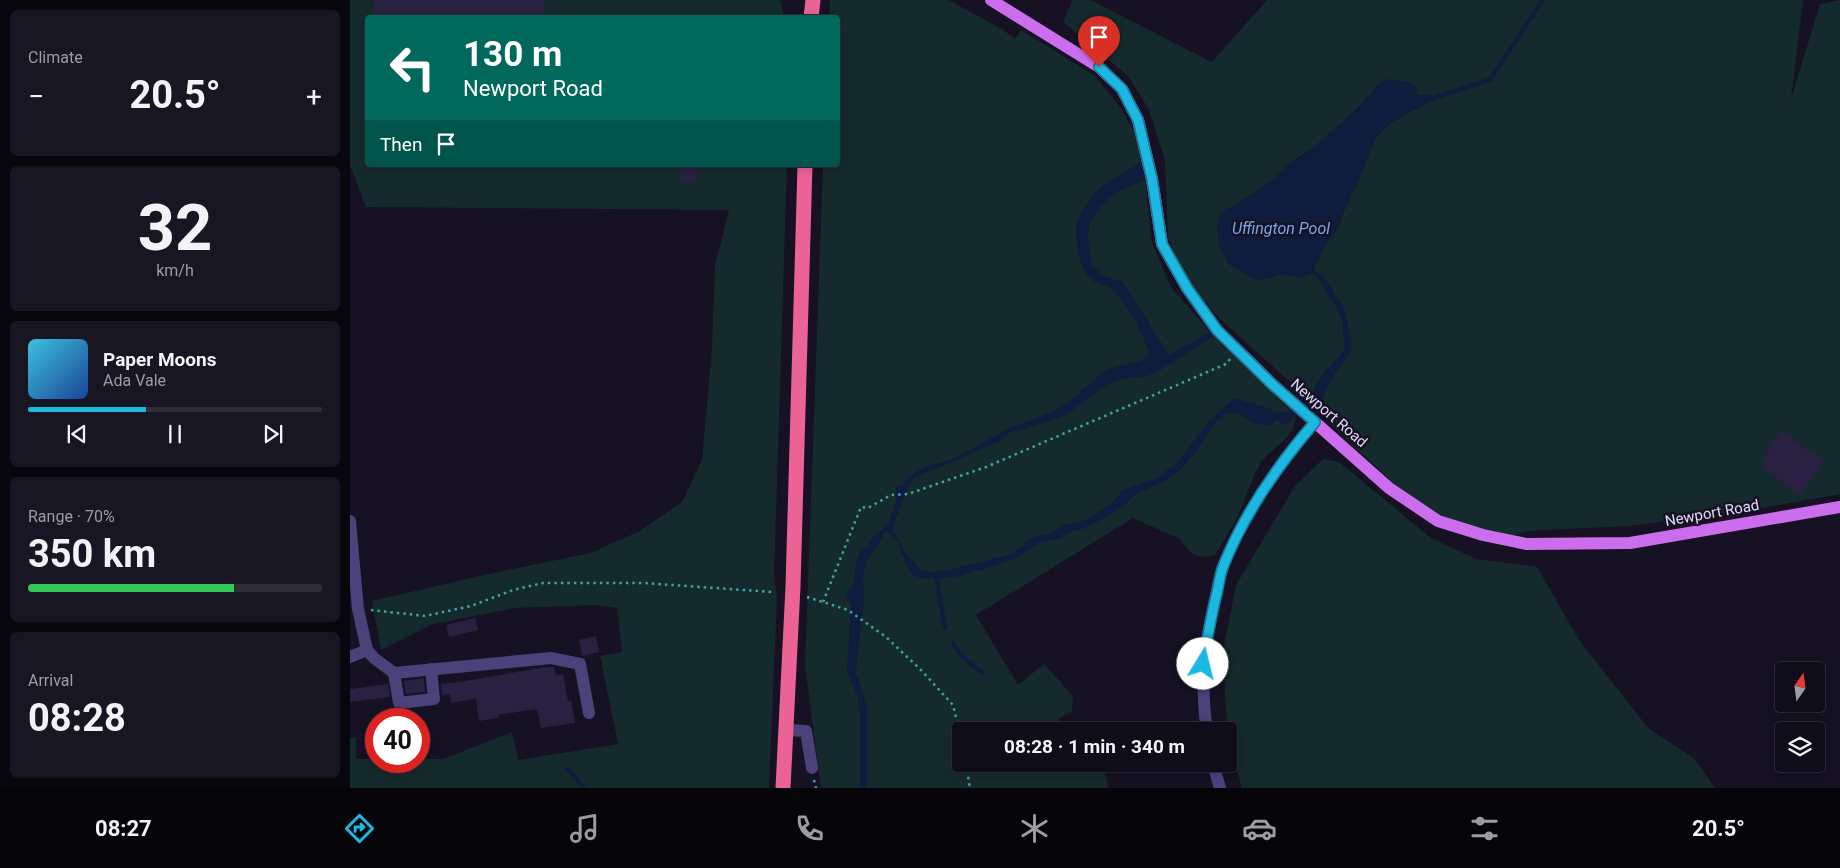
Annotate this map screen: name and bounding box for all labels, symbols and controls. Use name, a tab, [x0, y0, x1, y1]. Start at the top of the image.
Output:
pin	[1078, 16, 1120, 67]
icon: arrive	[1085, 23, 1113, 51]
text: 130 m	[463, 34, 562, 75]
icon: left	[380, 35, 445, 100]
text: Climate	[28, 48, 83, 67]
text: 20.5°	[129, 73, 221, 117]
text: Newport Road	[463, 76, 603, 101]
text: −	[28, 80, 44, 113]
text: +	[306, 80, 322, 113]
icon: arrive	[432, 130, 460, 158]
text: Then	[380, 133, 422, 156]
text: 32	[138, 190, 212, 266]
water label: Uffington Pool	[1232, 219, 1330, 238]
text: km/h	[156, 261, 194, 280]
text: Paper Moons	[103, 348, 216, 371]
text: Ada Vale	[103, 371, 166, 390]
street label: Newport Road	[1287, 375, 1371, 451]
icon: previous	[63, 420, 91, 448]
icon: pause	[161, 420, 189, 448]
icon: next	[259, 420, 287, 448]
street label: Newport Road	[1663, 496, 1761, 530]
text: Range · 70%	[28, 507, 115, 526]
text: 350 km	[28, 532, 156, 576]
position arrow	[1176, 637, 1228, 689]
north arrow	[1775, 662, 1825, 712]
map controls	[1775, 662, 1825, 772]
text: Arrival	[28, 671, 73, 690]
text: 08:28	[28, 696, 126, 740]
speed limit sign: 40	[365, 708, 430, 773]
button: layers	[1775, 722, 1825, 772]
text: 08:28 · 1 min · 340 m	[1004, 735, 1185, 758]
icon: directions	[342, 811, 377, 846]
icon: music	[567, 811, 602, 846]
icon: phone	[792, 811, 827, 846]
icon: climate	[1017, 811, 1052, 846]
icon: car	[1242, 811, 1277, 846]
icon: filters	[1467, 811, 1502, 846]
text: 08:27	[95, 816, 152, 841]
text: 20.5°	[1692, 816, 1745, 841]

